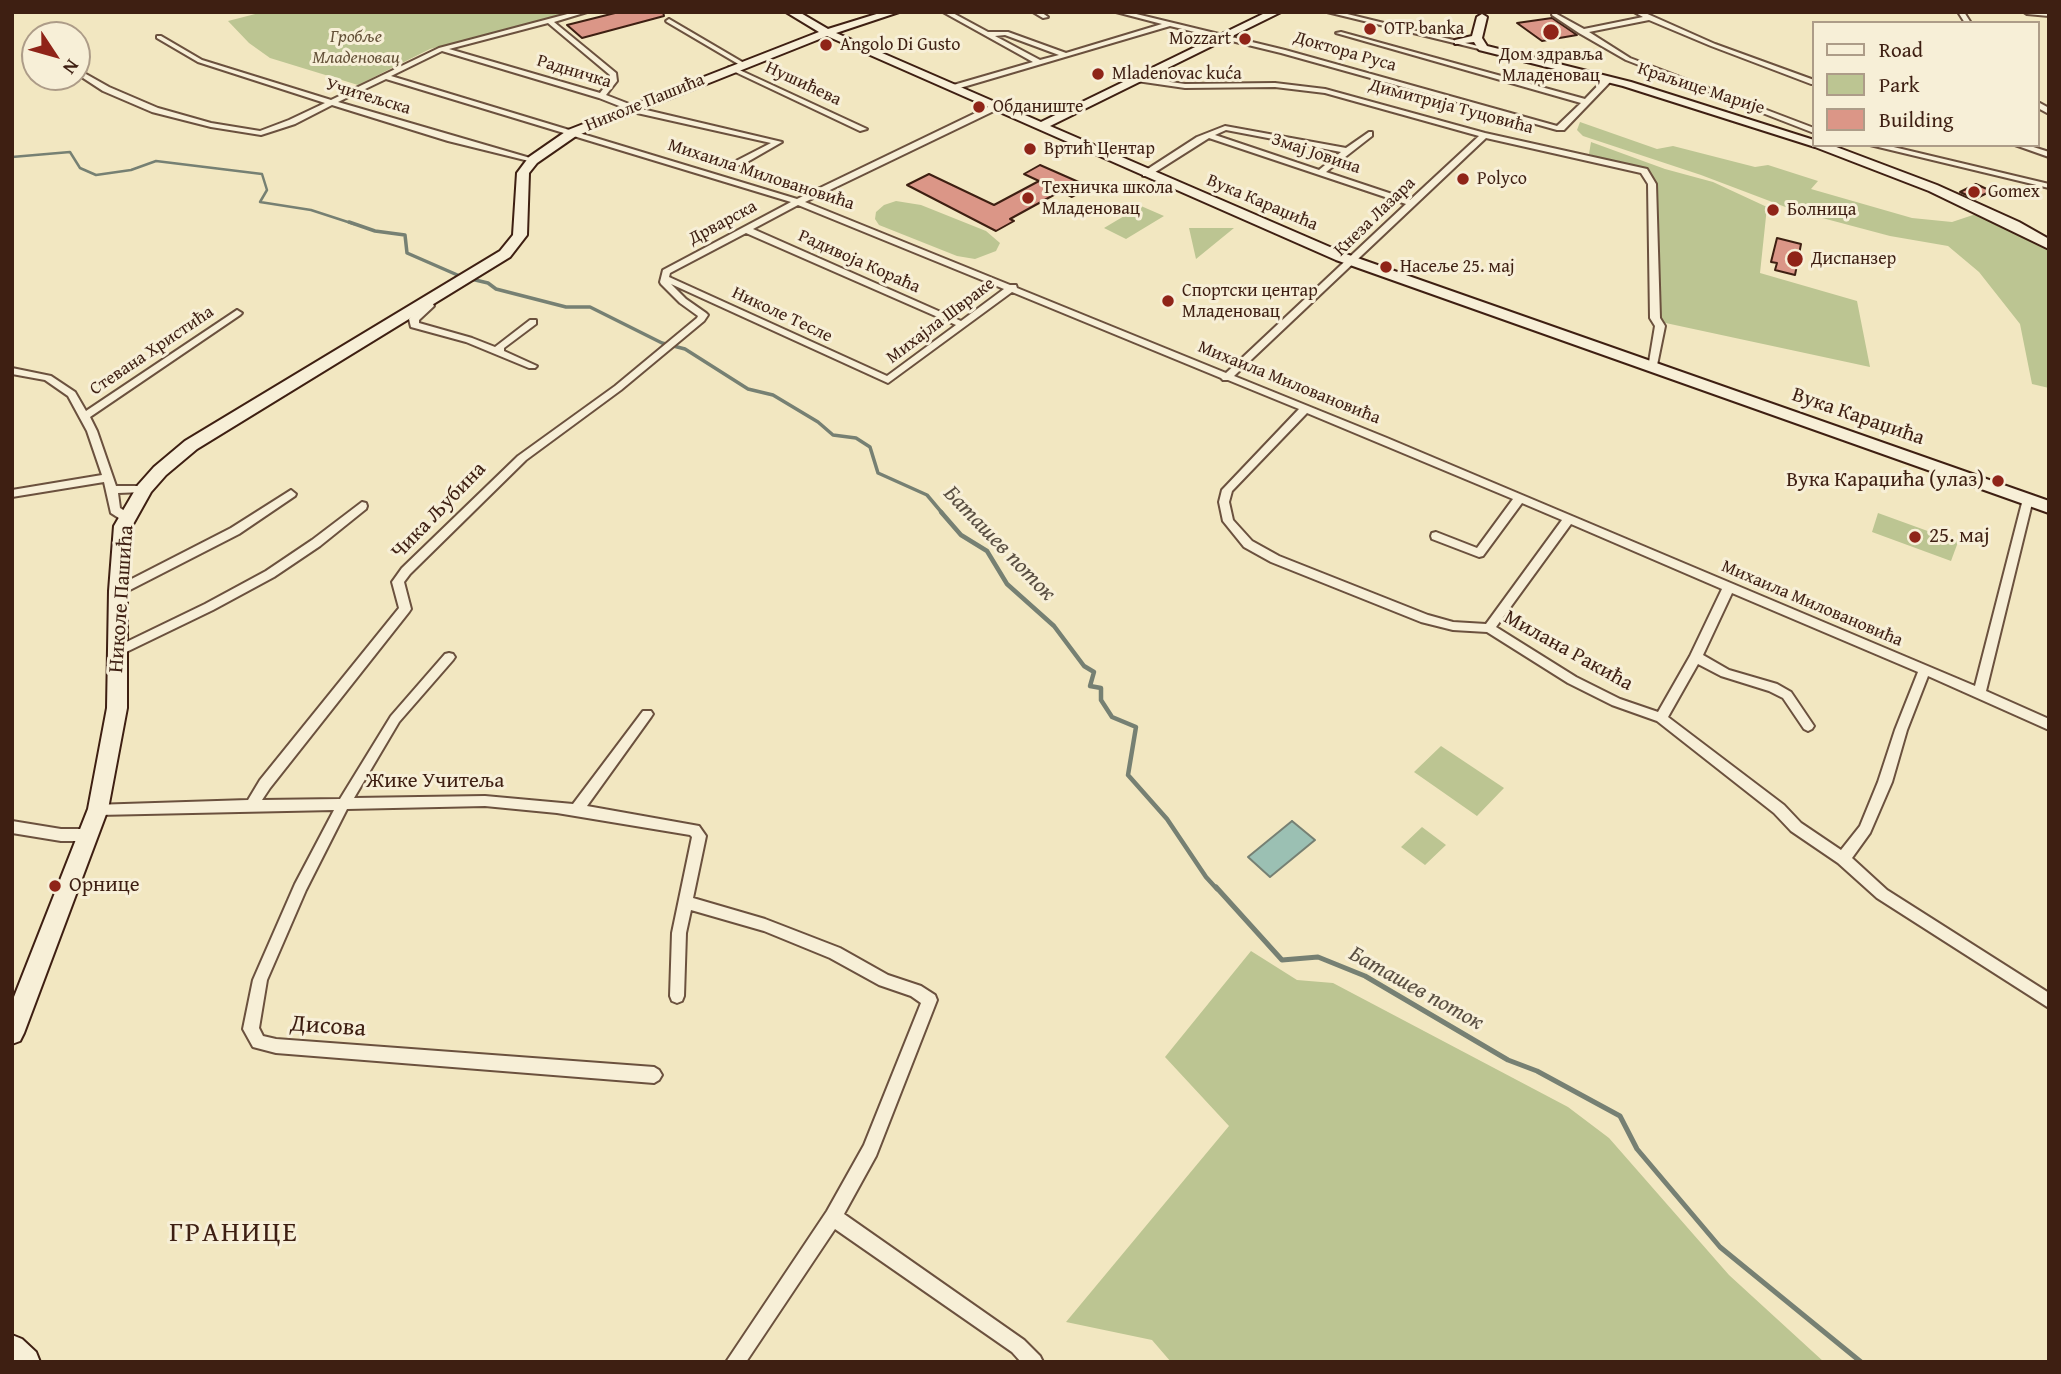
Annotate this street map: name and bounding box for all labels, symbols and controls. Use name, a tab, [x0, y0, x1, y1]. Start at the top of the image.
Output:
place label: OTP banka	[1384, 18, 1464, 40]
north arrow	[21, 21, 91, 91]
marker: OTP banka	[1362, 21, 1378, 37]
legend	[1812, 21, 2040, 147]
marker: Дом здравља Младеновац	[1541, 22, 1561, 42]
park label: Гробље Младеновац	[312, 26, 400, 68]
street label: Доктора Руса	[1291, 27, 1399, 77]
place label: Mozzart	[1169, 28, 1231, 50]
marker: Mozzart	[1237, 31, 1253, 47]
place label: Angolo Di Gusto	[840, 34, 960, 56]
text: Road	[1879, 34, 1923, 65]
marker: Angolo Di Gusto	[818, 37, 834, 53]
place label: Дом здравља Младеновац	[1499, 44, 1603, 86]
street label: Радничка	[534, 50, 614, 94]
text: N	[56, 54, 86, 81]
street label: Нушићева	[762, 57, 844, 111]
street label: Краљице Марије	[1635, 58, 1767, 120]
place label: Mladenovac kuća	[1112, 63, 1242, 85]
marker: Mladenovac kuća	[1090, 66, 1106, 82]
street label: Николе Пашића	[582, 69, 708, 137]
text: Park	[1879, 69, 1920, 100]
street label: Учитељска	[323, 74, 413, 120]
street label: Димитрија Туцовића	[1367, 75, 1535, 139]
place label: Обданиште	[993, 96, 1083, 118]
marker: Обданиште	[971, 99, 987, 115]
text: Building	[1879, 104, 1953, 135]
street label: Змај Јовина	[1269, 129, 1363, 179]
street label: Михаила Миловановића	[665, 135, 857, 215]
place label: Вртић Центар	[1044, 138, 1155, 160]
marker: Вртић Центар	[1022, 141, 1038, 157]
place label: Polyco	[1477, 168, 1527, 190]
street label: Вука Караџића	[1203, 170, 1321, 236]
marker: Polyco	[1455, 171, 1471, 187]
street label: Кнеза Лазара	[1330, 173, 1420, 261]
place label: Техничка школа Младеновац	[1042, 177, 1173, 220]
place label: Gomex	[1988, 181, 2040, 203]
marker: Gomex	[1966, 184, 1982, 200]
marker: Техничка школа Младеновац	[1020, 190, 1036, 206]
street label: Дрварска	[685, 196, 761, 250]
place label: Болница	[1787, 199, 1856, 221]
marker: Болница	[1765, 202, 1781, 218]
street label: Радивоја Кораћа	[795, 225, 923, 299]
place label: Диспанзер	[1811, 248, 1896, 270]
marker: Диспанзер	[1785, 249, 1805, 269]
place label: Насеље 25. мај	[1400, 256, 1515, 278]
marker: Насеље 25. мај	[1378, 259, 1394, 275]
street label: Михајла Швраке	[883, 273, 999, 369]
place label: Спортски центар Младеновац	[1182, 280, 1318, 322]
street label: Николе Тесле	[728, 282, 836, 348]
marker: Спортски центар Младеновац	[1160, 293, 1176, 309]
street label: Стевана Христића	[86, 302, 218, 400]
street label: Михаила Миловановића	[1195, 337, 1383, 429]
street label: Вука Караџића	[1788, 383, 1928, 451]
street label: Чика Љубина	[386, 457, 492, 565]
place label: Вука Караџића (улаз)	[1786, 468, 1984, 494]
marker: Вука Караџића (улаз)	[1990, 473, 2006, 489]
water label: Баташев поток	[937, 480, 1061, 608]
street label: Николе Пашића	[104, 524, 140, 674]
place label: 25. мај	[1929, 524, 1990, 550]
marker: 25. мај	[1907, 529, 1923, 545]
street label: Михаила Миловановића	[1718, 556, 1906, 652]
street label: Милана Ракића	[1499, 605, 1637, 697]
street label: Жике Учитеља	[366, 769, 504, 795]
place label: Орнице	[69, 873, 140, 899]
marker: Орнице	[47, 878, 63, 894]
water label: Баташев поток	[1344, 941, 1488, 1037]
street label: Дисова	[289, 1010, 367, 1044]
district label: ГРАНИЦЕ	[170, 1217, 298, 1251]

